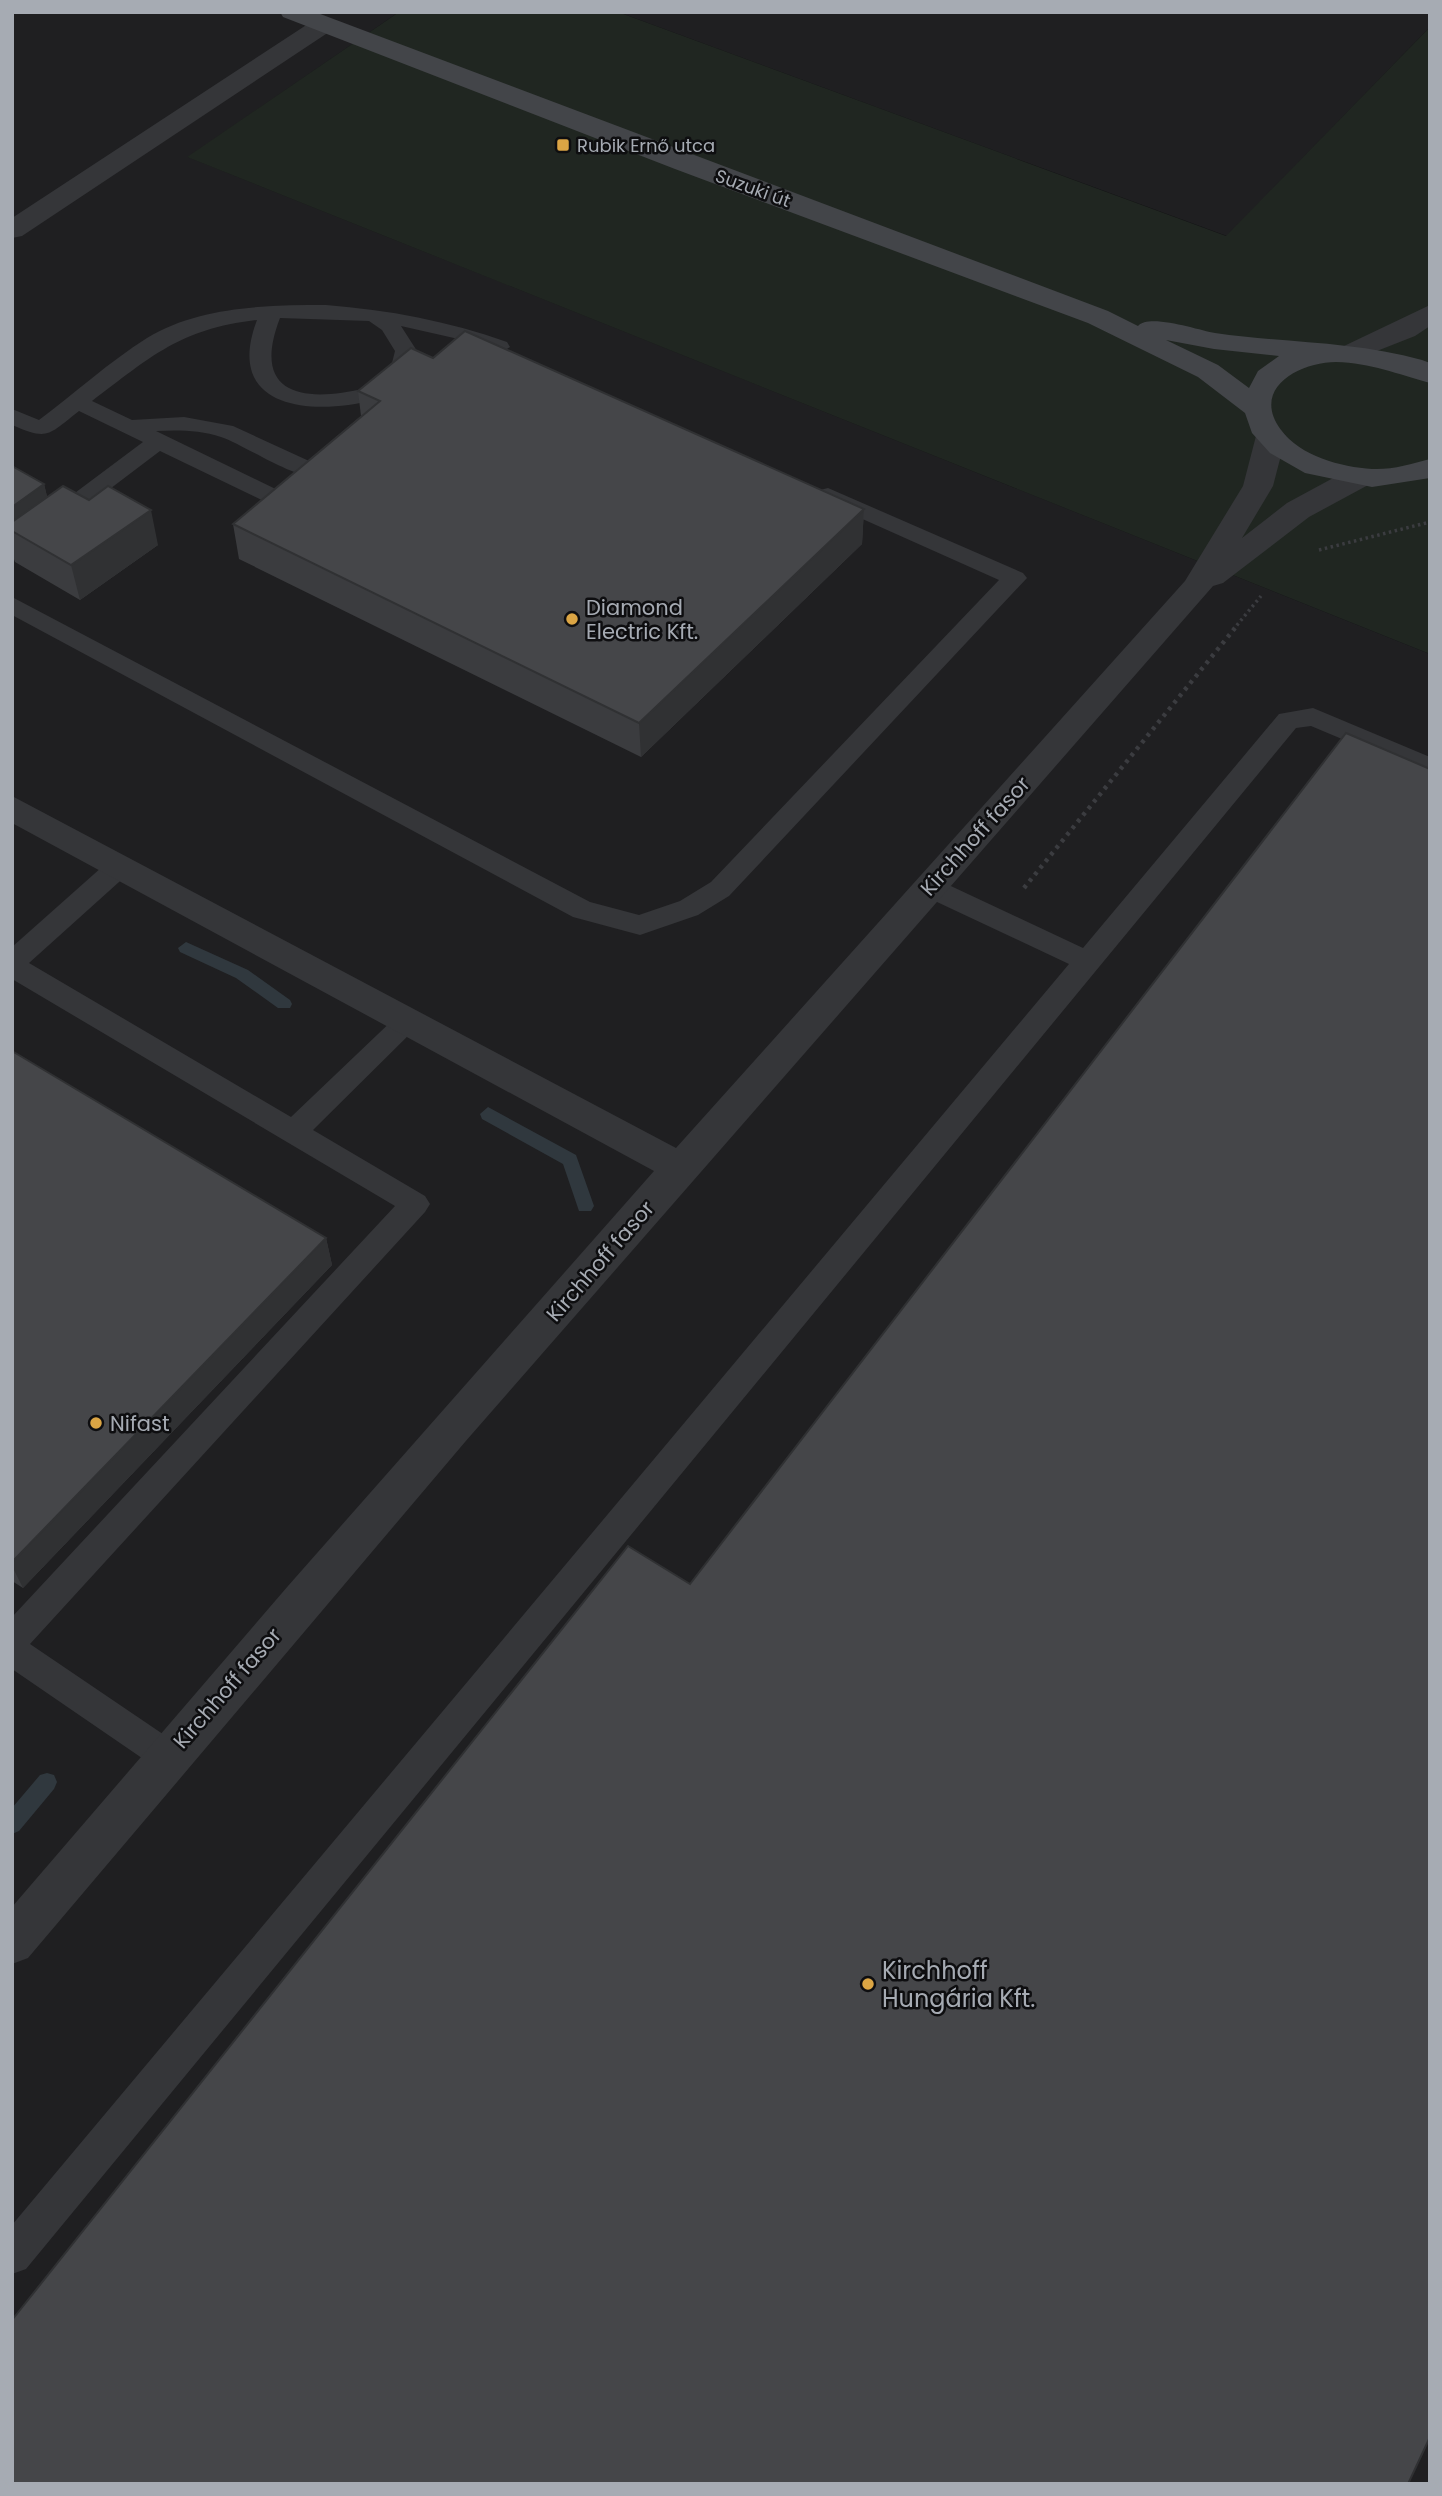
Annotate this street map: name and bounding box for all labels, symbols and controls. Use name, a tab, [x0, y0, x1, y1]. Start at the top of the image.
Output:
place label: Rubik Ernő utca	[577, 133, 715, 158]
marker: Rubik Ernő utca	[555, 137, 571, 153]
street label: Suzuki út	[712, 163, 794, 213]
place label: Diamond Electric Kft.	[586, 593, 698, 646]
marker: Diamond Electric Kft.	[564, 611, 580, 627]
street label: Kirchhoff fasor	[914, 770, 1037, 902]
street label: Kirchhoff fasor	[539, 1194, 661, 1328]
place label: Nifast	[110, 1409, 170, 1438]
marker: Nifast	[88, 1415, 104, 1431]
street label: Kirchhoff fasor	[166, 1621, 288, 1755]
place label: Kirchhoff Hungária Kft.	[882, 1954, 1035, 2015]
marker: Kirchhoff Hungária Kft.	[860, 1976, 876, 1992]

